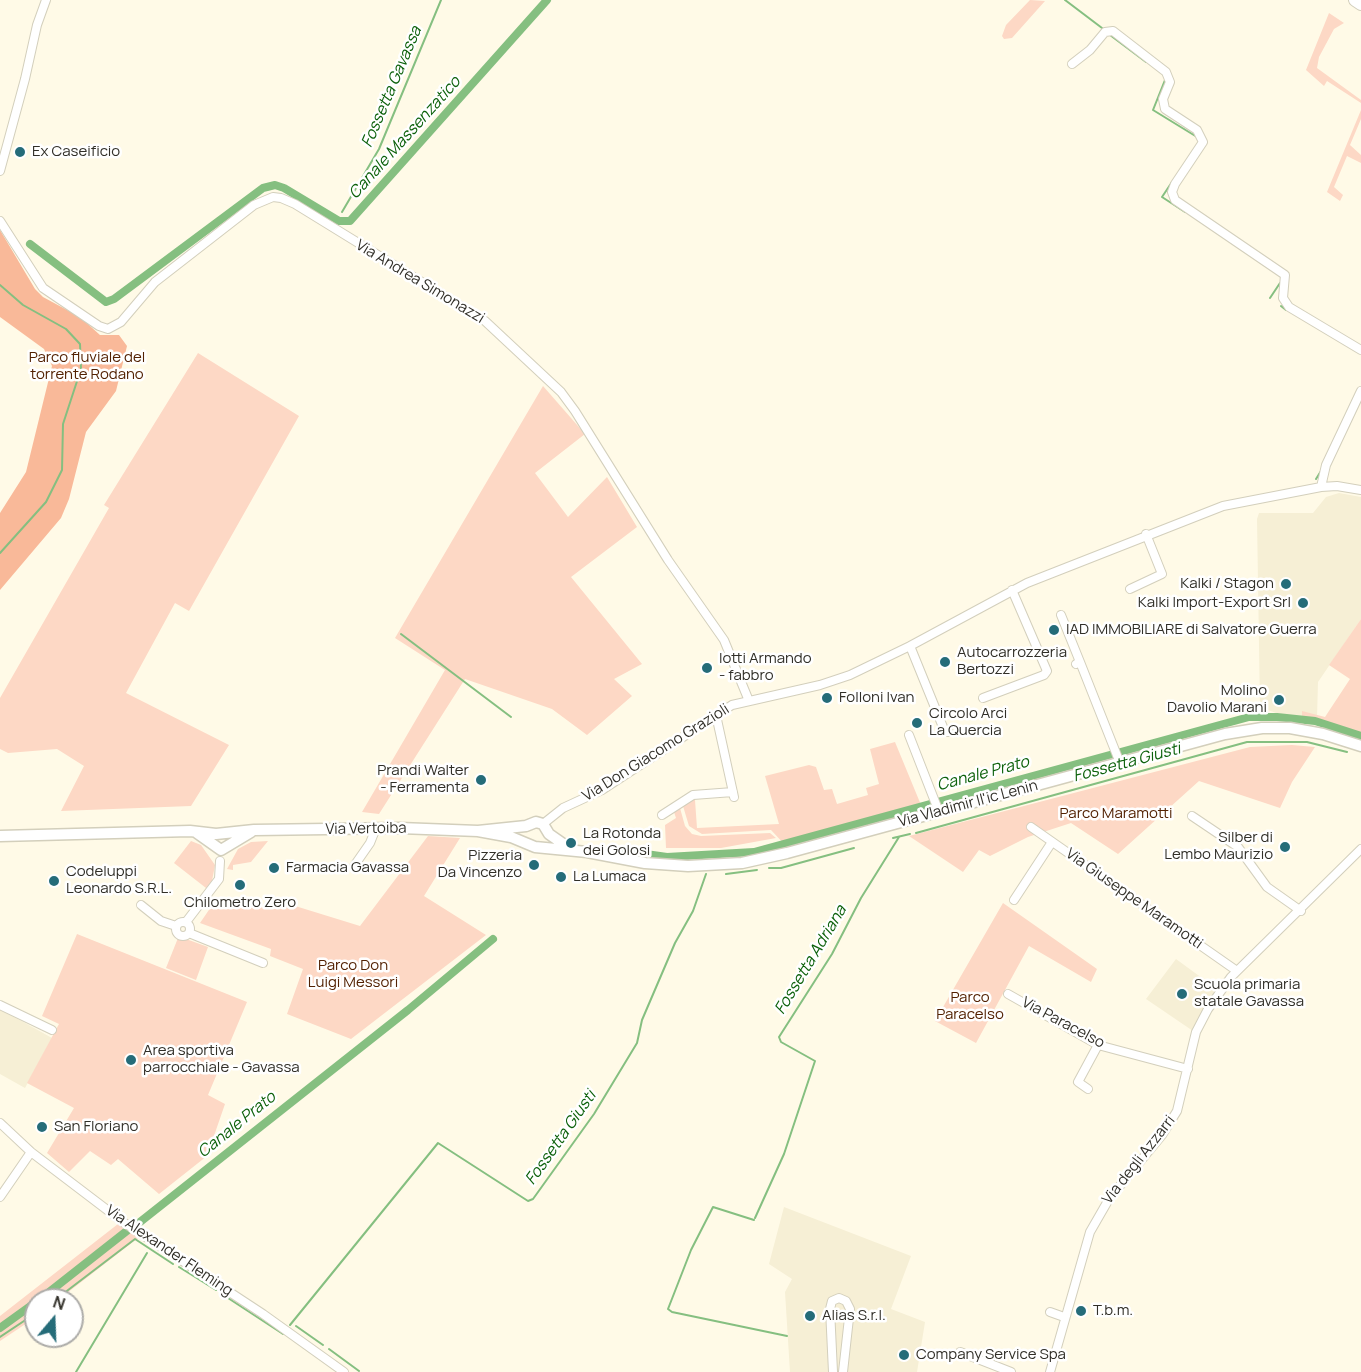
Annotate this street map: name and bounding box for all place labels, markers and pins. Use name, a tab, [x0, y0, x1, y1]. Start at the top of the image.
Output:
place label: Ex Caseificio	[32, 143, 120, 161]
marker: Ex Caseificio	[13, 145, 27, 159]
place label: Kalki / Stagon	[1180, 575, 1274, 593]
marker: Kalki / Stagon	[1279, 577, 1293, 591]
place label: Kalki Import-Export Srl	[1138, 594, 1291, 612]
marker: Kalki Import-Export Srl	[1296, 596, 1310, 610]
place label: IAD IMMOBILIARE di Salvatore Guerra	[1066, 621, 1317, 639]
marker: IAD IMMOBILIARE di Salvatore Guerra	[1047, 623, 1061, 637]
place label: Autocarrozzeria Bertozzi	[957, 644, 1067, 679]
place label: Iotti Armando - fabbro	[719, 650, 812, 685]
marker: Autocarrozzeria Bertozzi	[938, 655, 952, 669]
marker: Iotti Armando - fabbro	[700, 661, 714, 675]
place label: Molino Davolio Marani	[1167, 682, 1267, 717]
place label: Folloni Ivan	[839, 689, 914, 707]
marker: Folloni Ivan	[820, 691, 834, 705]
marker: Molino Davolio Marani	[1272, 693, 1286, 707]
place label: Circolo Arci La Quercia	[929, 705, 1007, 740]
marker: Circolo Arci La Quercia	[910, 716, 924, 730]
place label: Prandi Walter - Ferramenta	[377, 762, 469, 797]
marker: Prandi Walter - Ferramenta	[474, 773, 488, 787]
place label: La Rotonda dei Golosi	[583, 825, 661, 860]
place label: Silber di Lembo Maurizio	[1164, 829, 1273, 864]
marker: La Rotonda dei Golosi	[564, 836, 578, 850]
marker: Silber di Lembo Maurizio	[1278, 840, 1292, 854]
place label: Pizzeria Da Vincenzo	[438, 847, 522, 882]
marker: Pizzeria Da Vincenzo	[527, 858, 541, 872]
place label: Farmacia Gavassa	[286, 859, 409, 877]
marker: Farmacia Gavassa	[267, 861, 281, 875]
place label: Codeluppi Leonardo S.R.L.	[66, 863, 172, 898]
place label: La Lumaca	[573, 868, 646, 886]
marker: La Lumaca	[554, 870, 568, 884]
marker: Codeluppi Leonardo S.R.L.	[47, 874, 61, 888]
marker: Chilometro Zero	[233, 878, 247, 892]
place label: Chilometro Zero	[184, 894, 296, 912]
place label: Scuola primaria statale Gavassa	[1194, 976, 1304, 1011]
marker: Scuola primaria statale Gavassa	[1175, 987, 1189, 1001]
place label: Area sportiva parrocchiale - Gavassa	[143, 1042, 300, 1077]
marker: Area sportiva parrocchiale - Gavassa	[124, 1053, 138, 1067]
place label: San Floriano	[54, 1118, 138, 1136]
marker: San Floriano	[35, 1120, 49, 1134]
place label: T.b.m.	[1093, 1302, 1133, 1320]
marker: T.b.m.	[1074, 1304, 1088, 1318]
place label: Alias S.r.l.	[822, 1307, 886, 1325]
marker: Alias S.r.l.	[803, 1309, 817, 1323]
place label: Company Service Spa	[916, 1346, 1066, 1364]
marker: Company Service Spa	[897, 1348, 911, 1362]

